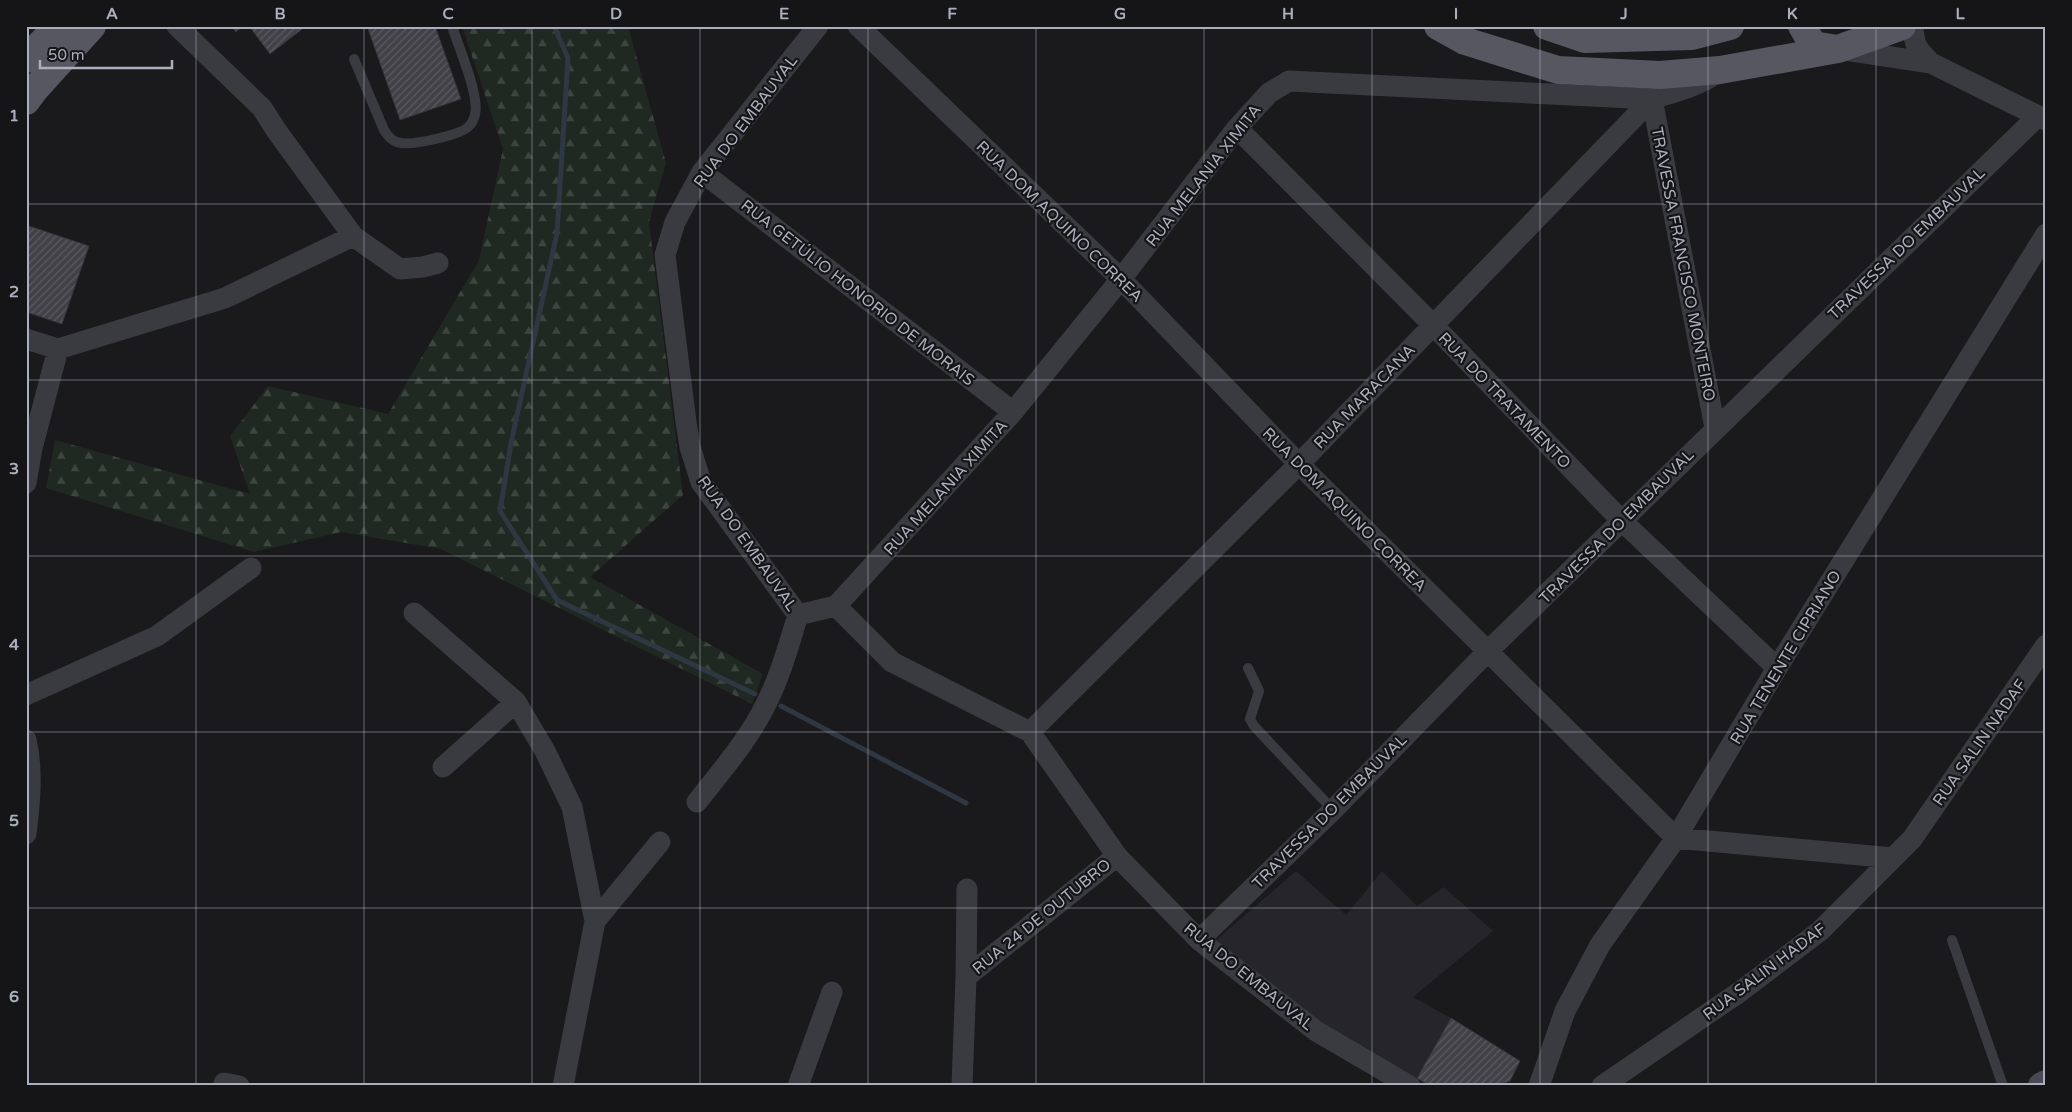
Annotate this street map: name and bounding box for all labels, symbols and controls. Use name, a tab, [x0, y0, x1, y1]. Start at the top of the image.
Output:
text: A	[106, 4, 118, 24]
text: B	[274, 4, 286, 24]
text: C	[442, 4, 454, 24]
text: D	[610, 4, 622, 24]
text: E	[779, 4, 789, 24]
text: F	[947, 4, 957, 24]
text: G	[1114, 4, 1126, 24]
text: H	[1282, 4, 1294, 24]
text: I	[1454, 4, 1458, 24]
text: J	[1619, 4, 1628, 24]
text: K	[1787, 4, 1798, 24]
text: L	[1955, 4, 1965, 24]
scale bar	[40, 38, 172, 70]
text: 50 m	[48, 46, 85, 64]
street label: RUA DO EMBAUVAL	[690, 51, 802, 192]
street label: RUA MELANIA XIMITA	[1142, 100, 1266, 251]
text: 1	[9, 106, 19, 126]
street label: TRAVESSA FRANCISCO MONTEIRO	[1647, 125, 1719, 403]
street label: RUA DOM AQUINO CORREA	[972, 137, 1147, 307]
street label: TRAVESSA DO EMBAUVAL	[1824, 163, 1989, 324]
street label: RUA GETÚLIO HONORIO DE MORAIS	[737, 195, 978, 390]
text: 2	[9, 282, 19, 302]
street label: RUA DO TRATAMENTO	[1434, 328, 1575, 473]
street label: RUA MARACANA	[1310, 340, 1420, 453]
street label: RUA MELANIA XIMITA	[880, 416, 1012, 559]
street label: RUA DOM AQUINO CORREA	[1258, 423, 1431, 596]
street label: TRAVESSA DO EMBAUVAL	[1535, 445, 1698, 608]
text: 3	[9, 459, 19, 479]
street label: RUA DO EMBAUVAL	[693, 472, 801, 615]
street label: RUA TENENTE CIPRIANO	[1726, 567, 1846, 748]
text: 4	[9, 635, 19, 655]
street label: RUA SALIN NADAF	[1929, 675, 2031, 810]
street label: TRAVESSA DO EMBAUVAL	[1248, 730, 1411, 893]
text: 5	[9, 811, 19, 831]
street label: RUA 24 DE OUTUBRO	[968, 855, 1115, 979]
street label: RUA DO EMBAUVAL	[1180, 918, 1317, 1035]
street label: RUA SALIN HADAF	[1699, 919, 1830, 1025]
text: 6	[9, 987, 19, 1007]

